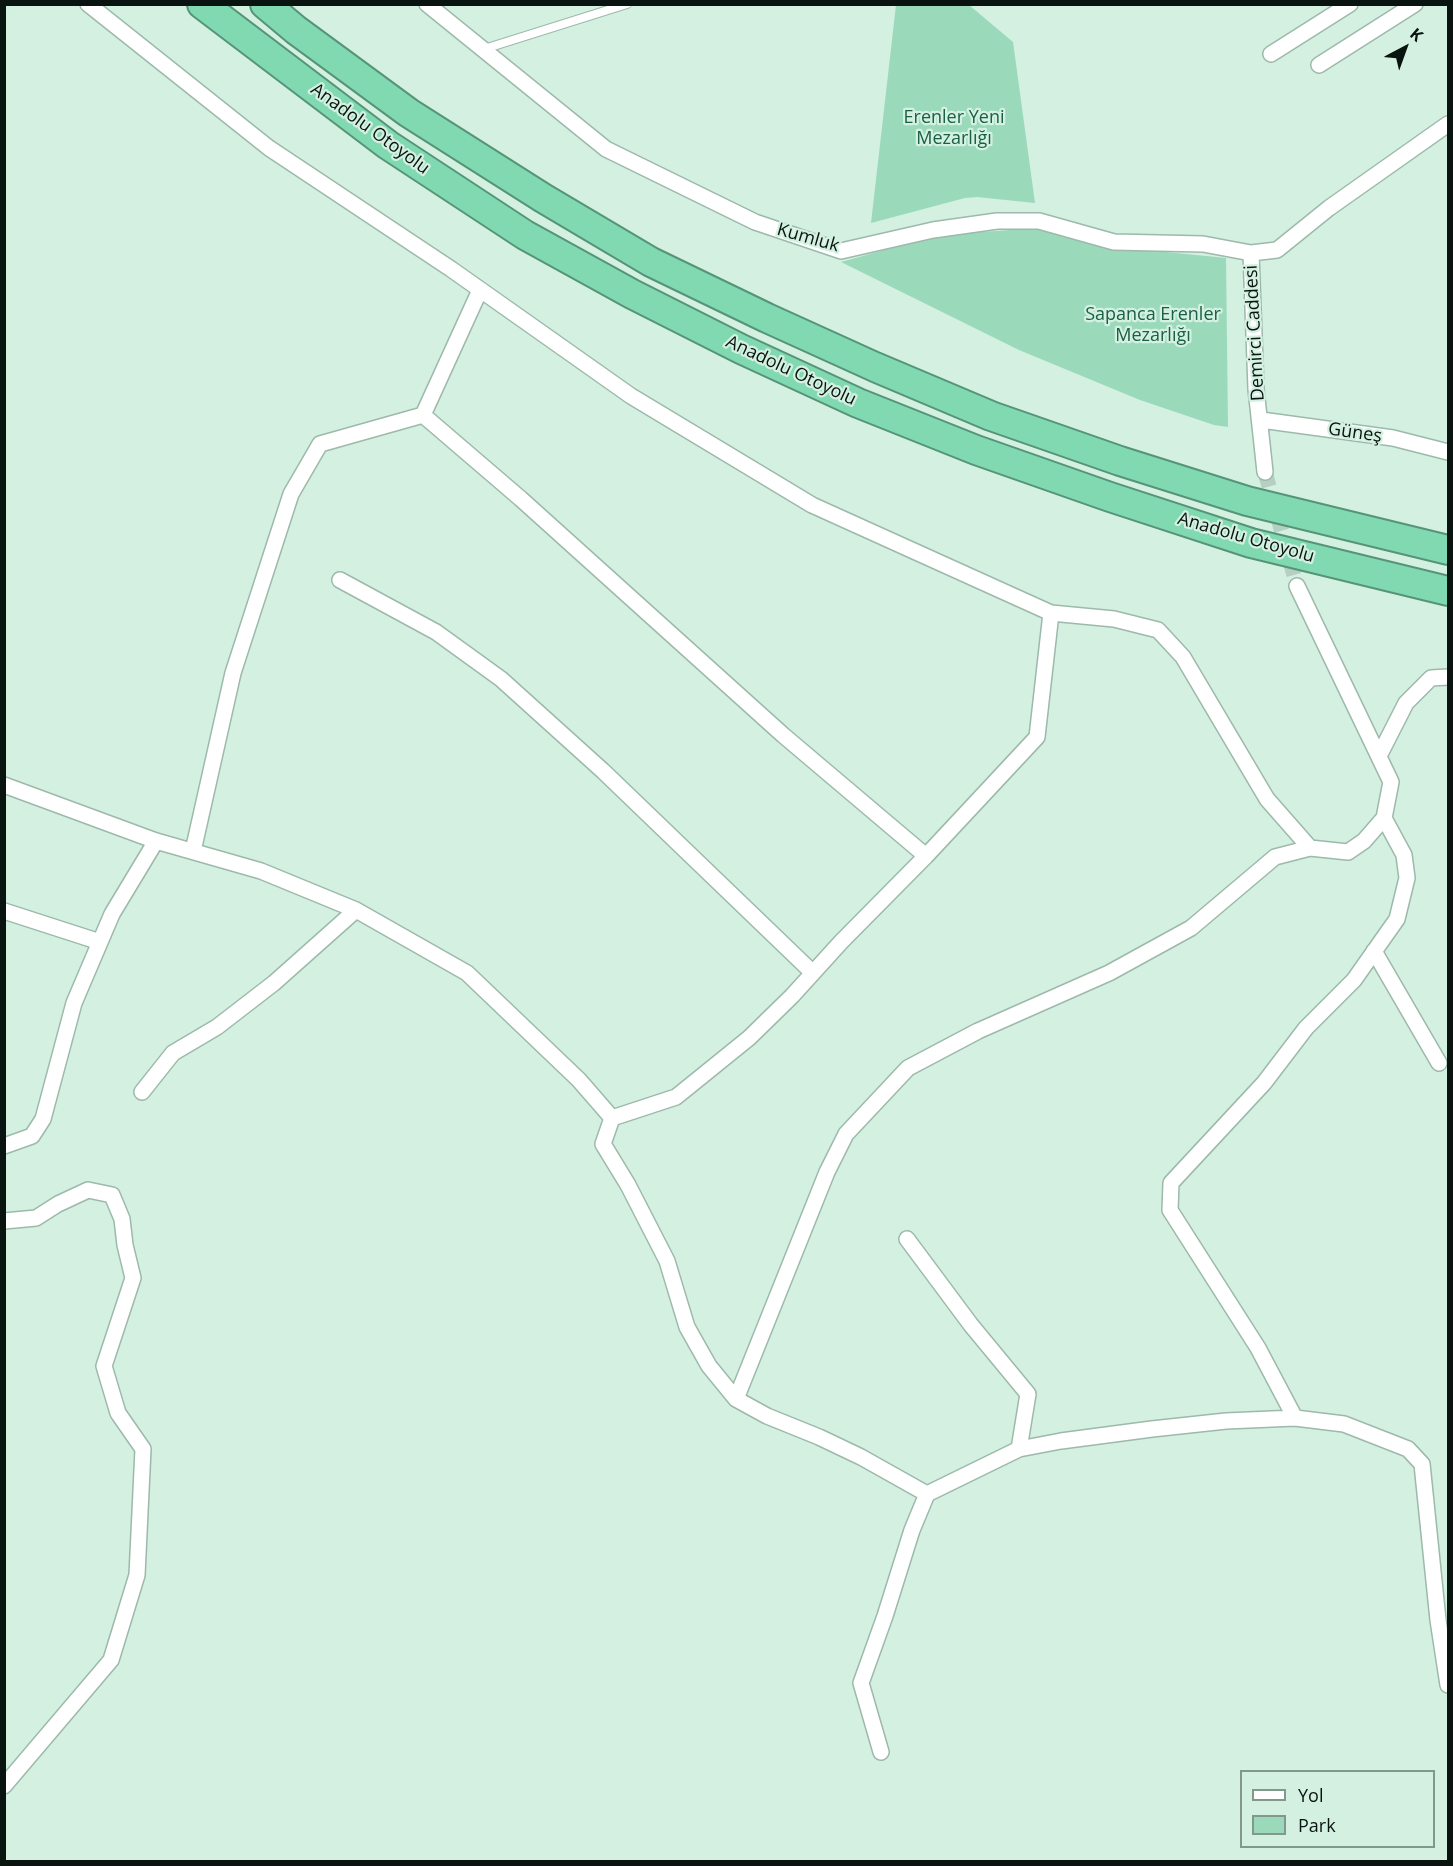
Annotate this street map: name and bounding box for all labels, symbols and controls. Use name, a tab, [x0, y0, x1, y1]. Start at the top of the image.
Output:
north arrow	[1375, 18, 1435, 78]
text: K	[1406, 23, 1428, 46]
street label: Anadolu Otoyolu	[307, 79, 433, 179]
park label: Erenler Yeni Mezarlığı	[904, 107, 1004, 150]
street label: Kumluk	[774, 219, 842, 257]
street label: Demirci Caddesi	[1241, 264, 1269, 402]
park label: Sapanca Erenler Mezarlığı	[1085, 304, 1221, 346]
street label: Anadolu Otoyolu	[722, 331, 860, 411]
street label: Güneş	[1327, 419, 1383, 447]
street label: Anadolu Otoyolu	[1175, 508, 1317, 568]
legend	[1240, 1770, 1435, 1848]
text: Yol	[1298, 1783, 1323, 1807]
text: Park	[1298, 1813, 1336, 1837]

